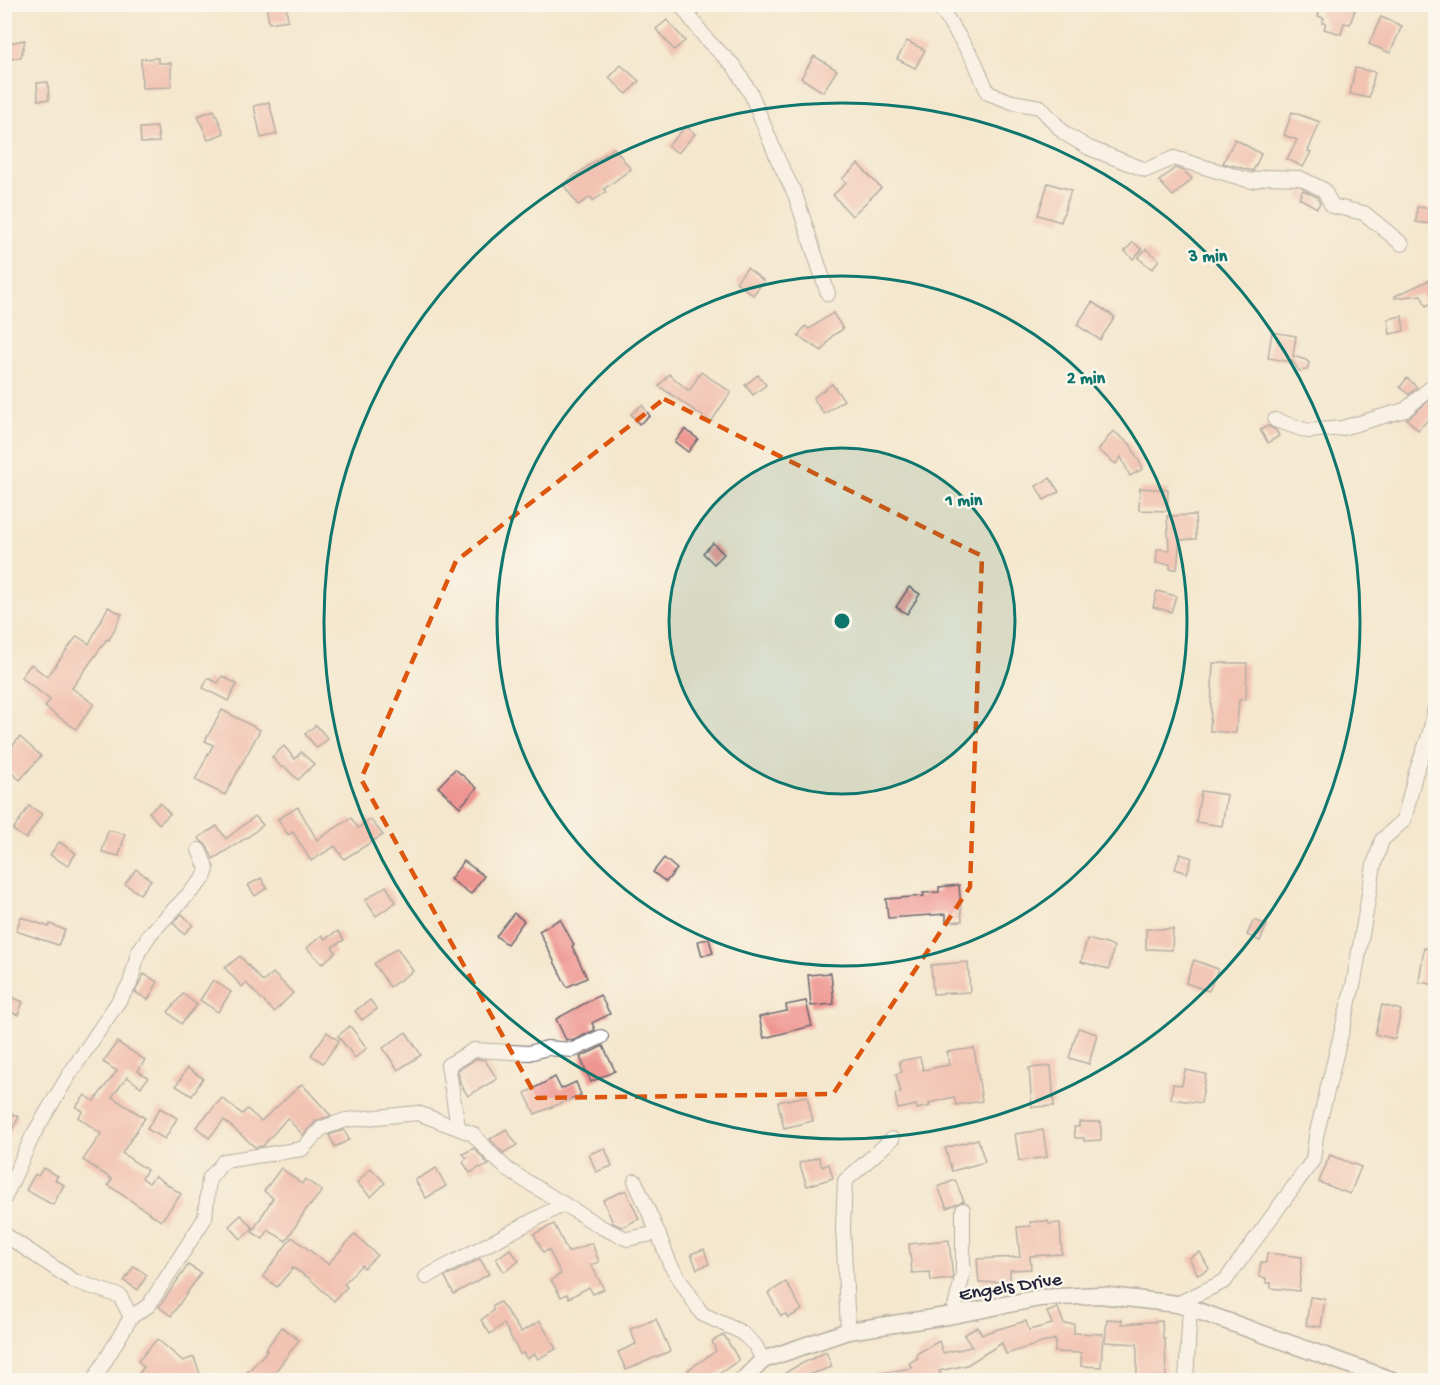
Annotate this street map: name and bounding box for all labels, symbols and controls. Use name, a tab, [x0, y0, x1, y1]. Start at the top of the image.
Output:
text: 3 min	[1188, 247, 1228, 268]
text: 2 min	[1067, 369, 1106, 390]
text: 1 min	[945, 491, 983, 512]
centre of rings	[832, 611, 852, 631]
street label: Engels Drive	[958, 1269, 1064, 1308]

